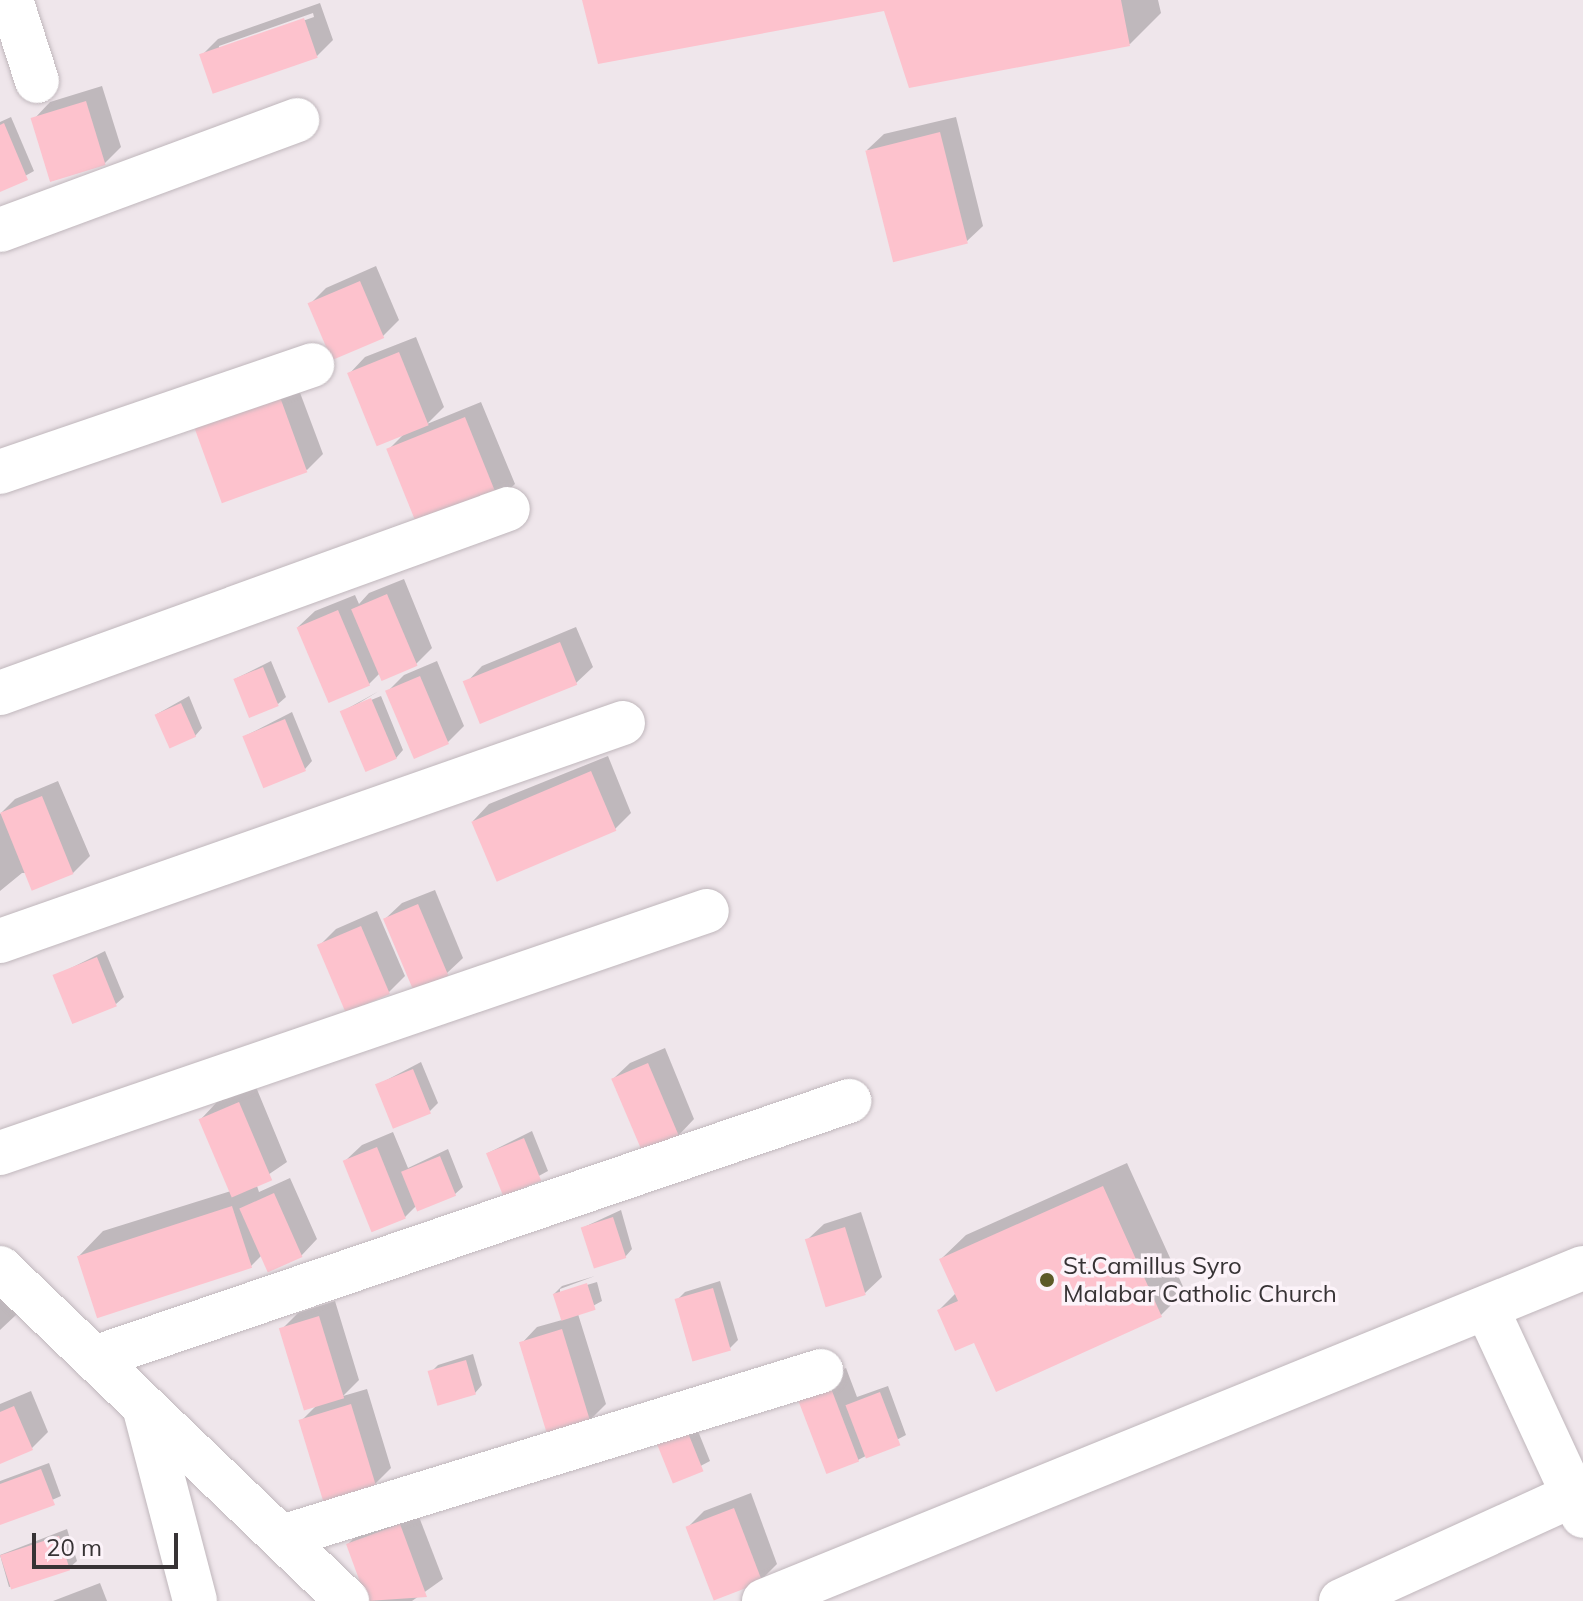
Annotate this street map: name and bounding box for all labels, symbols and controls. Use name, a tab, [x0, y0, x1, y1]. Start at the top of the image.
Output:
place label: St.Camillus Syro Malabar Catholic Church	[1063, 1252, 1337, 1308]
marker: St.Camillus Syro Malabar Catholic Church	[1038, 1271, 1056, 1289]
scale bar	[36, 1517, 182, 1567]
text: 20 m	[46, 1532, 102, 1562]

